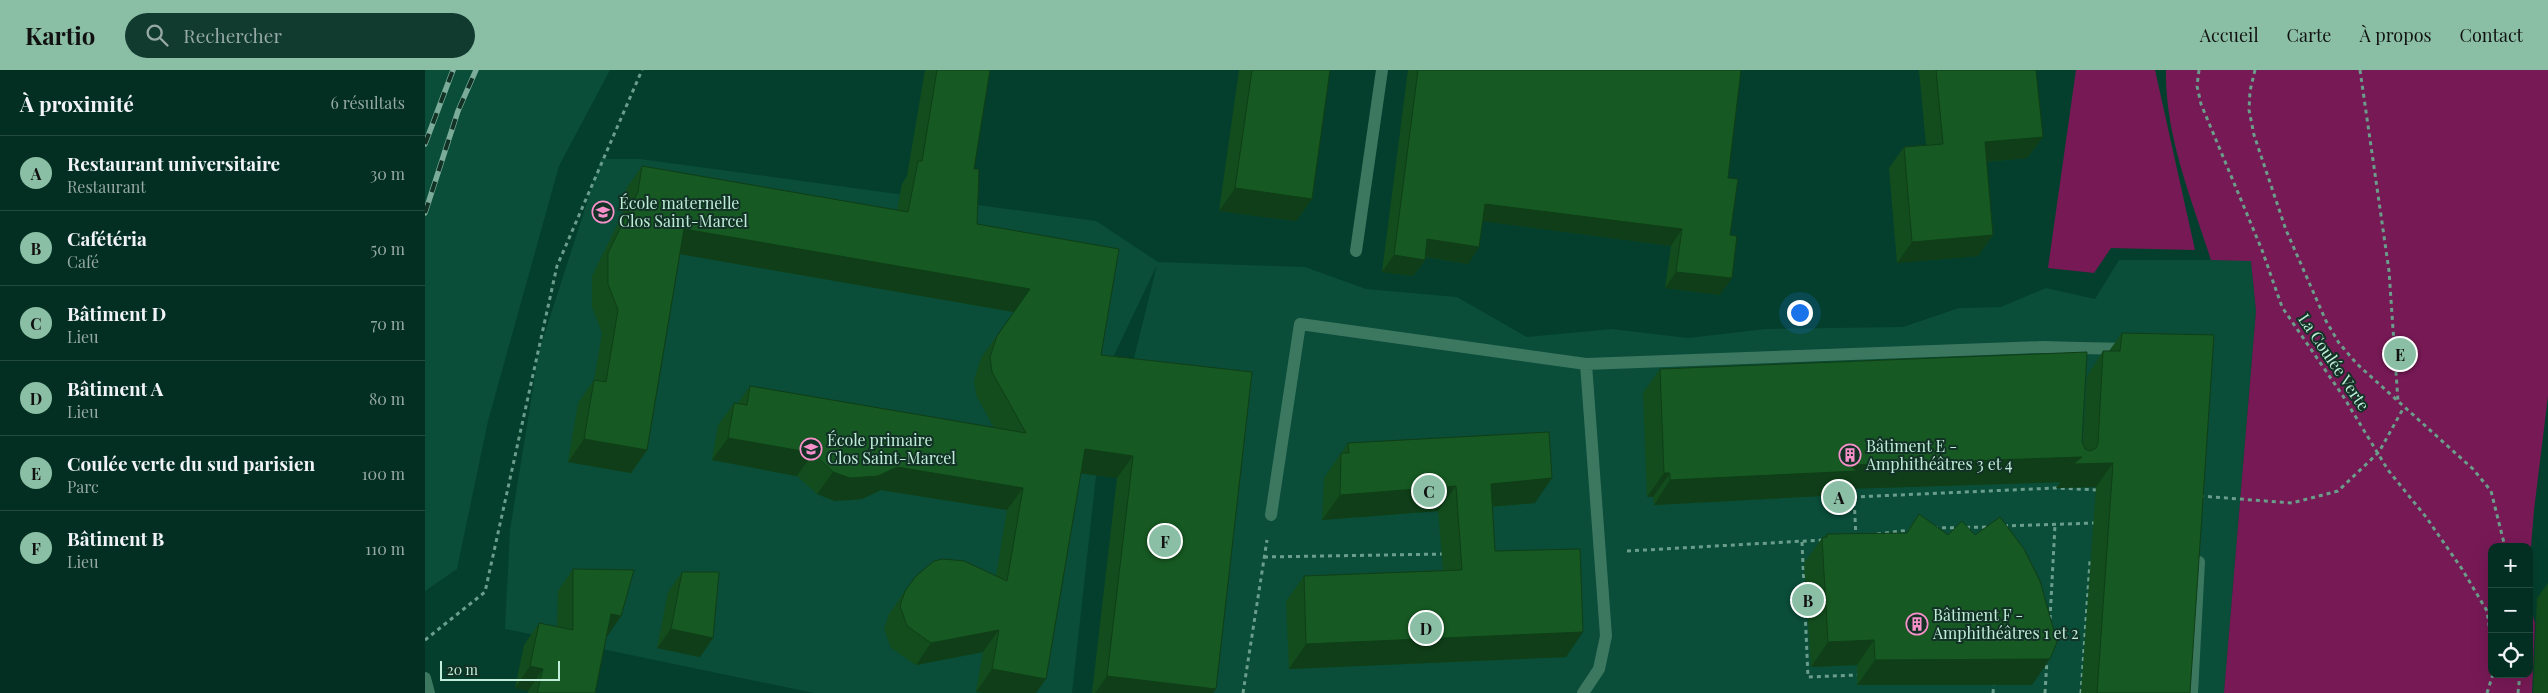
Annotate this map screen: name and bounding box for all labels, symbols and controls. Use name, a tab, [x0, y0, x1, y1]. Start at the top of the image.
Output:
search box	[125, 13, 475, 58]
text: Kartio	[25, 19, 95, 51]
icon: search	[143, 21, 171, 49]
text: Rechercher	[183, 22, 282, 48]
text: Accueil	[2200, 23, 2259, 47]
text: Carte	[2287, 23, 2331, 47]
text: À propos	[2359, 23, 2432, 47]
text: Contact	[2460, 23, 2523, 47]
text: À proximité	[20, 89, 134, 117]
text: 6 résultats	[330, 92, 405, 113]
text: Restaurant universitaire	[67, 150, 280, 176]
text: A	[31, 163, 41, 184]
text: 30 m	[370, 163, 405, 184]
text: Restaurant	[67, 176, 146, 197]
place label: École maternelle Clos Saint-Marcel	[619, 192, 748, 231]
school or university icon: École maternelle Clos Saint-Marcel	[591, 200, 615, 224]
text: Cafétéria	[67, 225, 147, 251]
text: B	[31, 238, 41, 259]
text: 50 m	[371, 238, 405, 259]
text: Café	[67, 251, 99, 272]
text: Bâtiment D	[67, 300, 166, 326]
your location	[1787, 300, 1813, 326]
street label: La Coulée Verte	[2294, 309, 2375, 414]
text: C	[30, 313, 42, 334]
text: 70 m	[371, 313, 405, 334]
text: Lieu	[67, 326, 99, 347]
pin: E	[2384, 335, 2416, 373]
text: Bâtiment A	[67, 375, 164, 401]
text: D	[30, 388, 42, 409]
text: 80 m	[369, 388, 405, 409]
text: Lieu	[67, 401, 99, 422]
place label: École primaire Clos Saint-Marcel	[827, 429, 956, 468]
place label: Bâtiment E - Amphithéâtres 3 et 4	[1865, 435, 2013, 474]
school or university icon: École primaire Clos Saint-Marcel	[799, 437, 823, 461]
building icon: Bâtiment E - Amphithéâtres 3 et 4	[1838, 443, 1862, 467]
text: Coulée verte du sud parisien	[67, 450, 315, 476]
text: E	[31, 463, 41, 484]
text: 100 m	[362, 463, 405, 484]
pin: C	[1413, 472, 1445, 510]
text: Parc	[67, 476, 99, 497]
pin: A	[1823, 478, 1855, 516]
pin: F	[1149, 522, 1181, 560]
text: Bâtiment B	[67, 525, 164, 551]
text: F	[31, 538, 41, 559]
text: 110 m	[365, 538, 405, 559]
map controls	[2488, 543, 2533, 678]
button: +	[2488, 543, 2533, 588]
text: Lieu	[67, 551, 99, 572]
pin: B	[1792, 581, 1824, 619]
button: −	[2488, 588, 2533, 633]
place label: Bâtiment F - Amphithéâtres 1 et 2	[1932, 604, 2079, 643]
pin: D	[1410, 609, 1442, 647]
building icon: Bâtiment F - Amphithéâtres 1 et 2	[1905, 612, 1929, 636]
button: locate	[2488, 633, 2533, 678]
scale bar	[440, 658, 560, 681]
text: 20 m	[447, 660, 478, 679]

